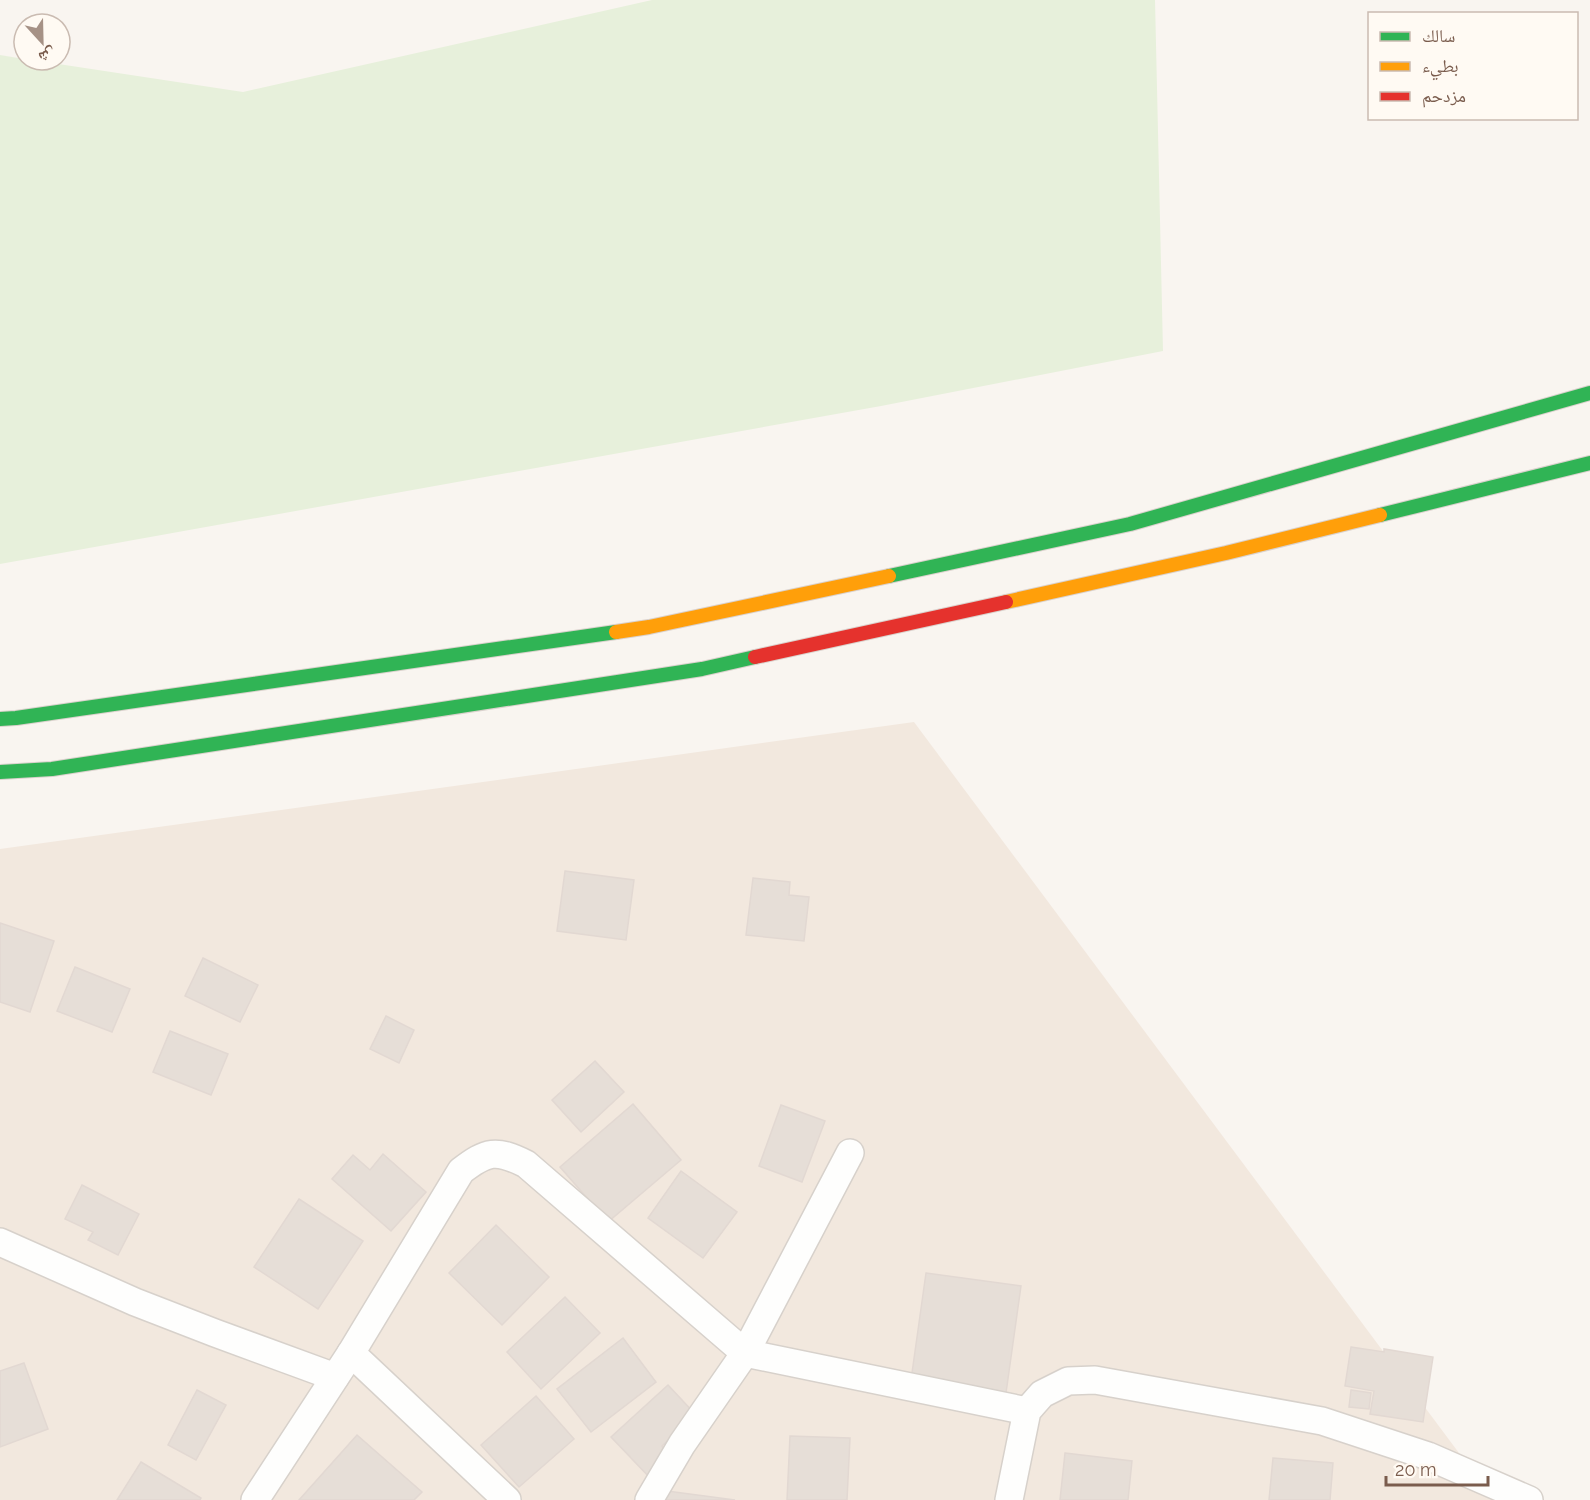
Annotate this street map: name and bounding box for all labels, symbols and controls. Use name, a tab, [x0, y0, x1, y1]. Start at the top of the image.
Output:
north arrow	[12, 12, 72, 72]
legend	[1368, 12, 1578, 120]
text: سالك	[1422, 25, 1455, 46]
text: ش	[36, 43, 59, 67]
text: بطيء	[1422, 55, 1459, 81]
text: مزدحم	[1422, 85, 1466, 108]
scale bar	[1386, 1449, 1488, 1487]
text: 20 m	[1395, 1459, 1437, 1480]

